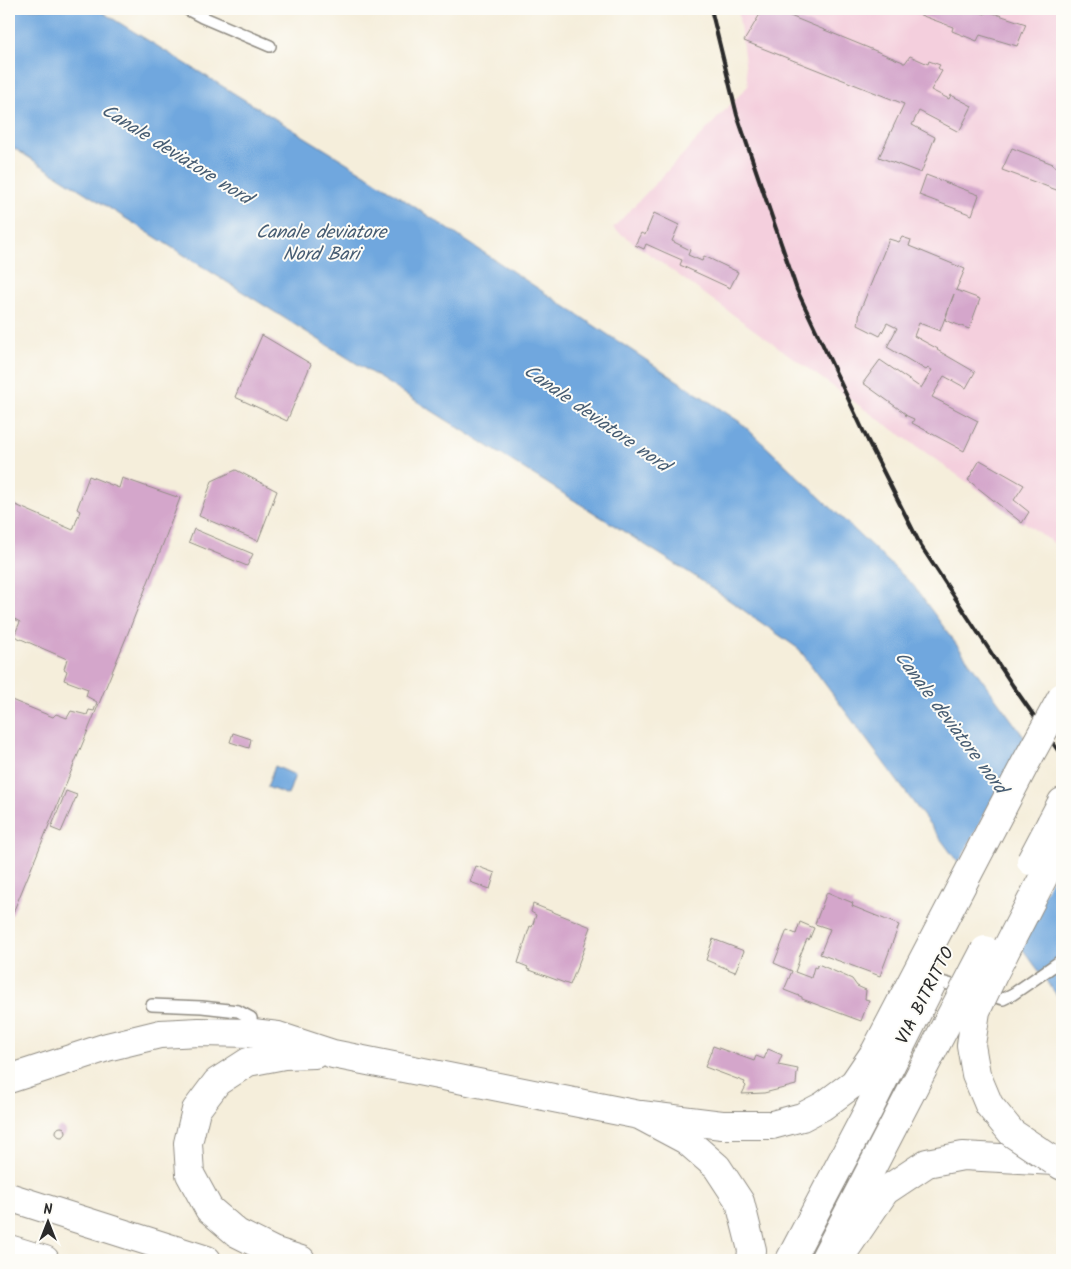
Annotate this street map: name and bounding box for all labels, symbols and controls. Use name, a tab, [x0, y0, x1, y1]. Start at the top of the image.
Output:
water label: Canale deviatore nord	[95, 97, 261, 216]
water label: Canale deviatore Nord Bari	[256, 218, 389, 270]
water label: Canale deviatore nord	[517, 357, 679, 483]
water label: Canale deviatore nord	[886, 645, 1017, 805]
street label: VIA BITRITTO	[889, 942, 963, 1050]
north arrow	[22, 1196, 72, 1246]
text: N	[44, 1199, 53, 1221]

